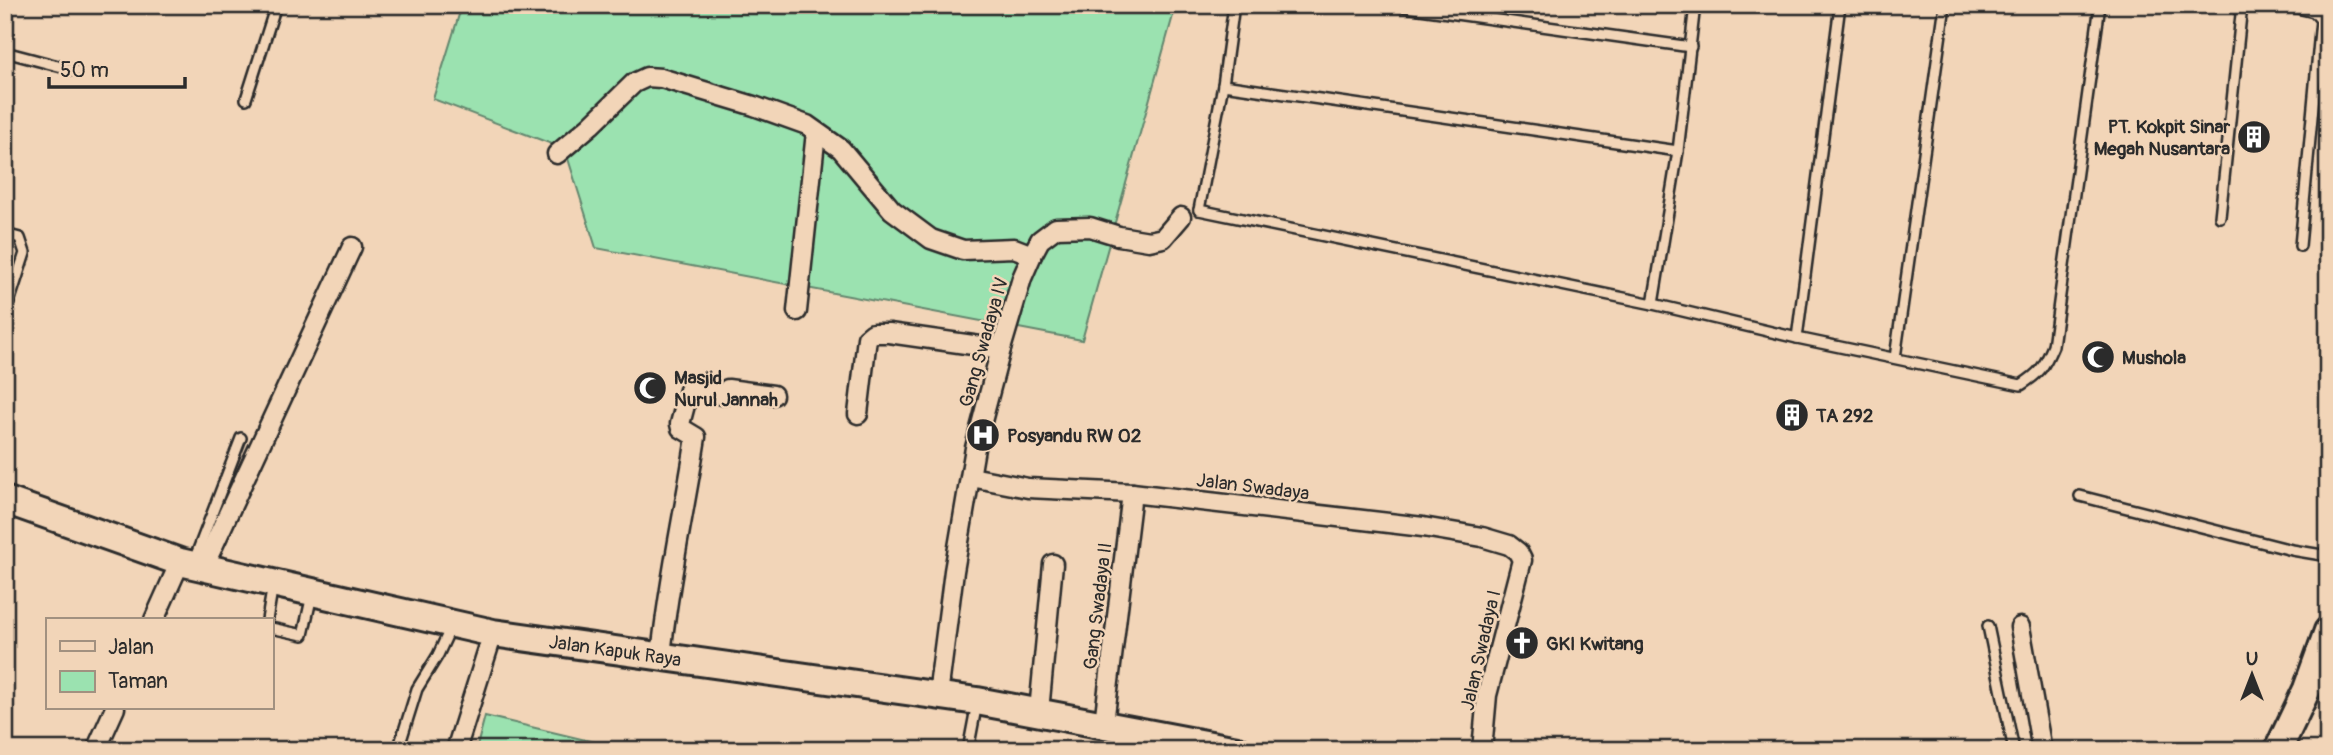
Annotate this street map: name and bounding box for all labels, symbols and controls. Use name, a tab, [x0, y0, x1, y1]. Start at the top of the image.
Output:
scale bar	[49, 46, 186, 90]
text: 50 m	[60, 57, 109, 84]
place label: PT. Kokpit Sinar Megah Nusantara	[2094, 115, 2230, 161]
building icon: PT. Kokpit Sinar Megah Nusantara	[2235, 118, 2273, 156]
street label: Gang Swadaya IV	[954, 275, 1014, 410]
mosque icon: Mushola	[2079, 338, 2117, 376]
place label: Mushola	[2122, 346, 2186, 370]
place label: Masjid Nurul Jannah	[674, 366, 778, 412]
mosque icon: Masjid Nurul Jannah	[631, 369, 669, 407]
building icon: TA 292	[1773, 396, 1811, 434]
place label: TA 292	[1815, 404, 1874, 428]
hospital icon: Posyandu RW 02	[964, 416, 1002, 454]
place label: Posyandu RW 02	[1007, 424, 1142, 448]
street label: Jalan Swadaya	[1195, 468, 1311, 506]
street label: Gang Swadaya II	[1078, 541, 1118, 671]
street label: Jalan Swadaya I	[1455, 588, 1506, 713]
legend	[46, 618, 273, 710]
church icon: GKI Kwitang	[1503, 624, 1541, 662]
street label: Jalan Kapuk Raya	[547, 630, 683, 672]
place label: GKI Kwitang	[1546, 632, 1644, 656]
text: Jalan	[108, 634, 154, 661]
north arrow	[2218, 640, 2288, 710]
text: U	[2246, 647, 2258, 671]
text: Taman	[108, 668, 168, 695]

